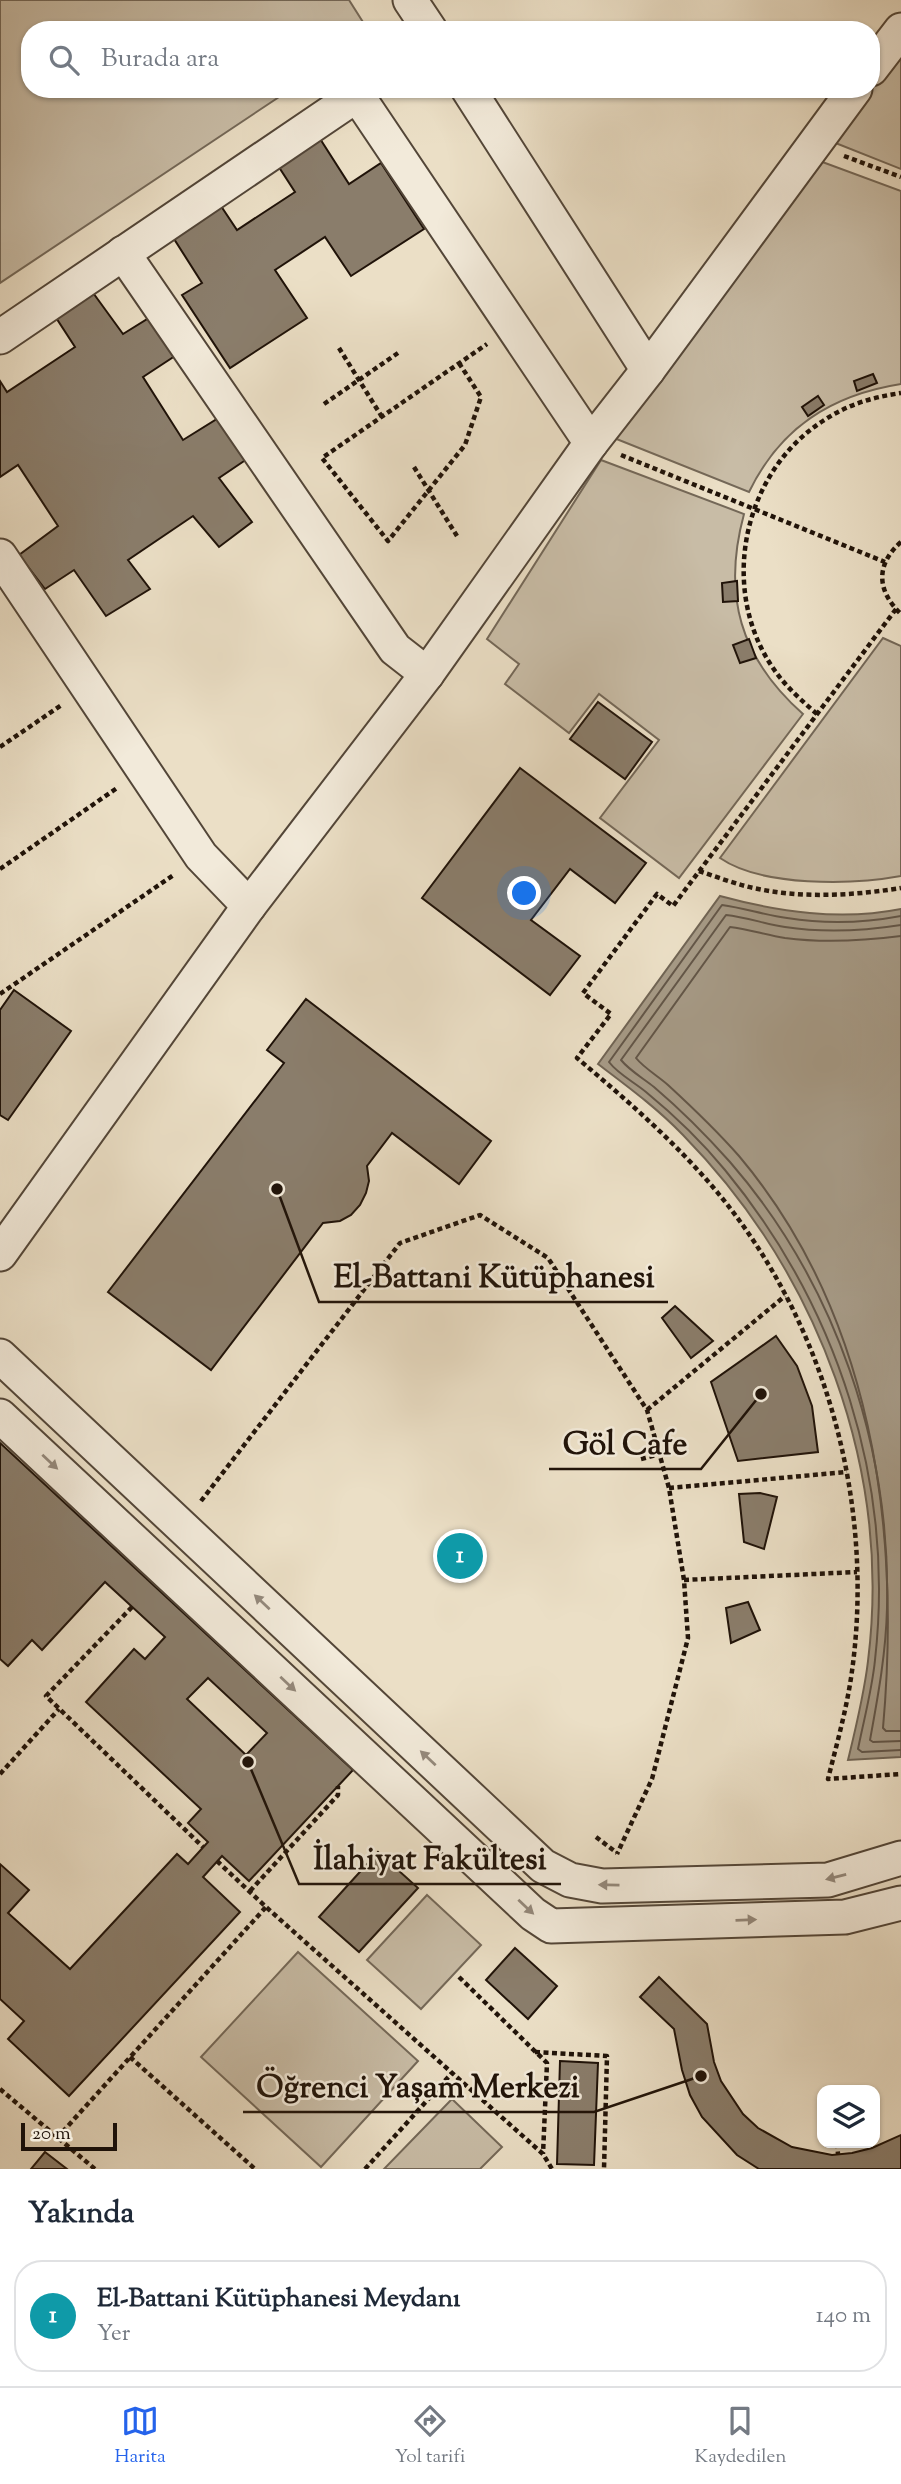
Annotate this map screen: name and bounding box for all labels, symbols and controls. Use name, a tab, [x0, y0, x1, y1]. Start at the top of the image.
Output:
search box	[21, 21, 880, 98]
icon: search	[45, 41, 83, 79]
text: Burada ara	[101, 41, 219, 78]
your location	[507, 876, 541, 910]
callout: El-Battani Kütüphanesi	[319, 1249, 668, 1302]
text: El-Battani Kütüphanesi	[333, 1256, 655, 1302]
callout: Göl Cafe	[549, 1416, 701, 1469]
text: Göl Cafe	[563, 1423, 687, 1469]
one-way arrow	[41, 1454, 58, 1470]
pin: 1	[437, 1530, 483, 1582]
one-way arrow	[254, 1595, 271, 1611]
one-way arrow	[279, 1676, 296, 1692]
one-way arrow	[419, 1750, 437, 1766]
callout: İlahiyat Fakültesi	[299, 1831, 561, 1884]
text: İlahiyat Fakültesi	[313, 1838, 547, 1884]
one-way arrow	[824, 1872, 846, 1883]
one-way arrow	[597, 1880, 619, 1891]
one-way arrow	[517, 1898, 534, 1914]
one-way arrow	[736, 1914, 758, 1926]
callout: Öğrenci Yaşam Merkezi	[243, 2059, 594, 2112]
text: Öğrenci Yaşam Merkezi	[256, 2066, 580, 2112]
map controls	[817, 2085, 880, 2148]
button: layers	[817, 2085, 880, 2148]
scale bar	[21, 2120, 117, 2152]
text: 20 m	[32, 2121, 71, 2148]
text: Yakında	[28, 2193, 134, 2236]
text: El-Battani Kütüphanesi Meydanı	[97, 2281, 461, 2318]
text: 1	[49, 2300, 57, 2333]
text: 140 m	[816, 2300, 871, 2333]
text: Yer	[97, 2318, 130, 2351]
tab: Harita	[114, 2402, 166, 2471]
tab: Yol tarifi	[395, 2402, 465, 2471]
tab: Kaydedilen	[694, 2402, 787, 2471]

